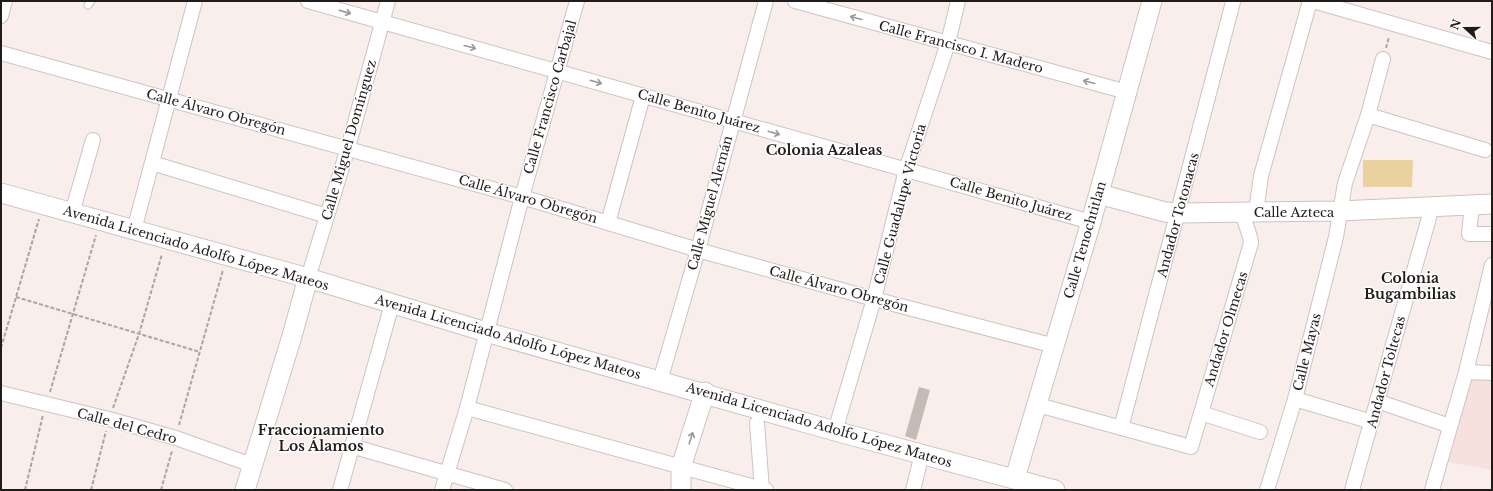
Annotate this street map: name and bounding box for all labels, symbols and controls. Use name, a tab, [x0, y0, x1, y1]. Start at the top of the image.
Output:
north arrow	[1445, 8, 1485, 48]
one-way arrow	[338, 9, 351, 16]
one-way arrow	[850, 14, 863, 21]
text: N	[1447, 16, 1464, 32]
street label: Calle Francisco I. Madero	[877, 17, 1045, 77]
street label: Calle Francisco Carbajal	[520, 18, 580, 176]
one-way arrow	[464, 44, 477, 51]
street label: Calle Miguel Domínguez	[318, 58, 380, 222]
one-way arrow	[1083, 78, 1096, 85]
one-way arrow	[589, 79, 602, 86]
street label: Calle Álvaro Obregón	[144, 85, 288, 139]
street label: Calle Benito Juárez	[636, 85, 762, 137]
street label: Calle Guadalupe Victoria	[870, 121, 930, 286]
one-way arrow	[768, 130, 781, 137]
street label: Calle Miguel Alemán	[684, 134, 736, 272]
district label: Colonia Azaleas	[766, 141, 883, 159]
street label: Andador Totonacas	[1153, 151, 1203, 280]
street label: Calle Álvaro Obregón	[457, 171, 599, 227]
street label: Calle Benito Juárez	[948, 173, 1074, 225]
street label: Calle Tenochtitlan	[1060, 179, 1110, 301]
street label: Avenida Licenciado Adolfo López Mateos	[60, 202, 331, 294]
street label: Calle Azteca	[1254, 204, 1335, 221]
street label: Calle Álvaro Obregón	[767, 262, 911, 316]
street label: Andador Olmecas	[1200, 269, 1252, 390]
district label: Colonia Bugambilias	[1364, 269, 1457, 303]
street label: Avenida Licenciado Adolfo López Mateos	[372, 291, 643, 383]
street label: Calle Mayas	[1289, 311, 1325, 393]
street label: Andador Toltecas	[1363, 314, 1409, 431]
street label: Avenida Licenciado Adolfo López Mateos	[683, 379, 954, 471]
street label: Calle del Cedro	[75, 405, 179, 447]
district label: Fraccionamiento Los Álamos	[258, 421, 384, 455]
one-way arrow	[687, 433, 695, 445]

